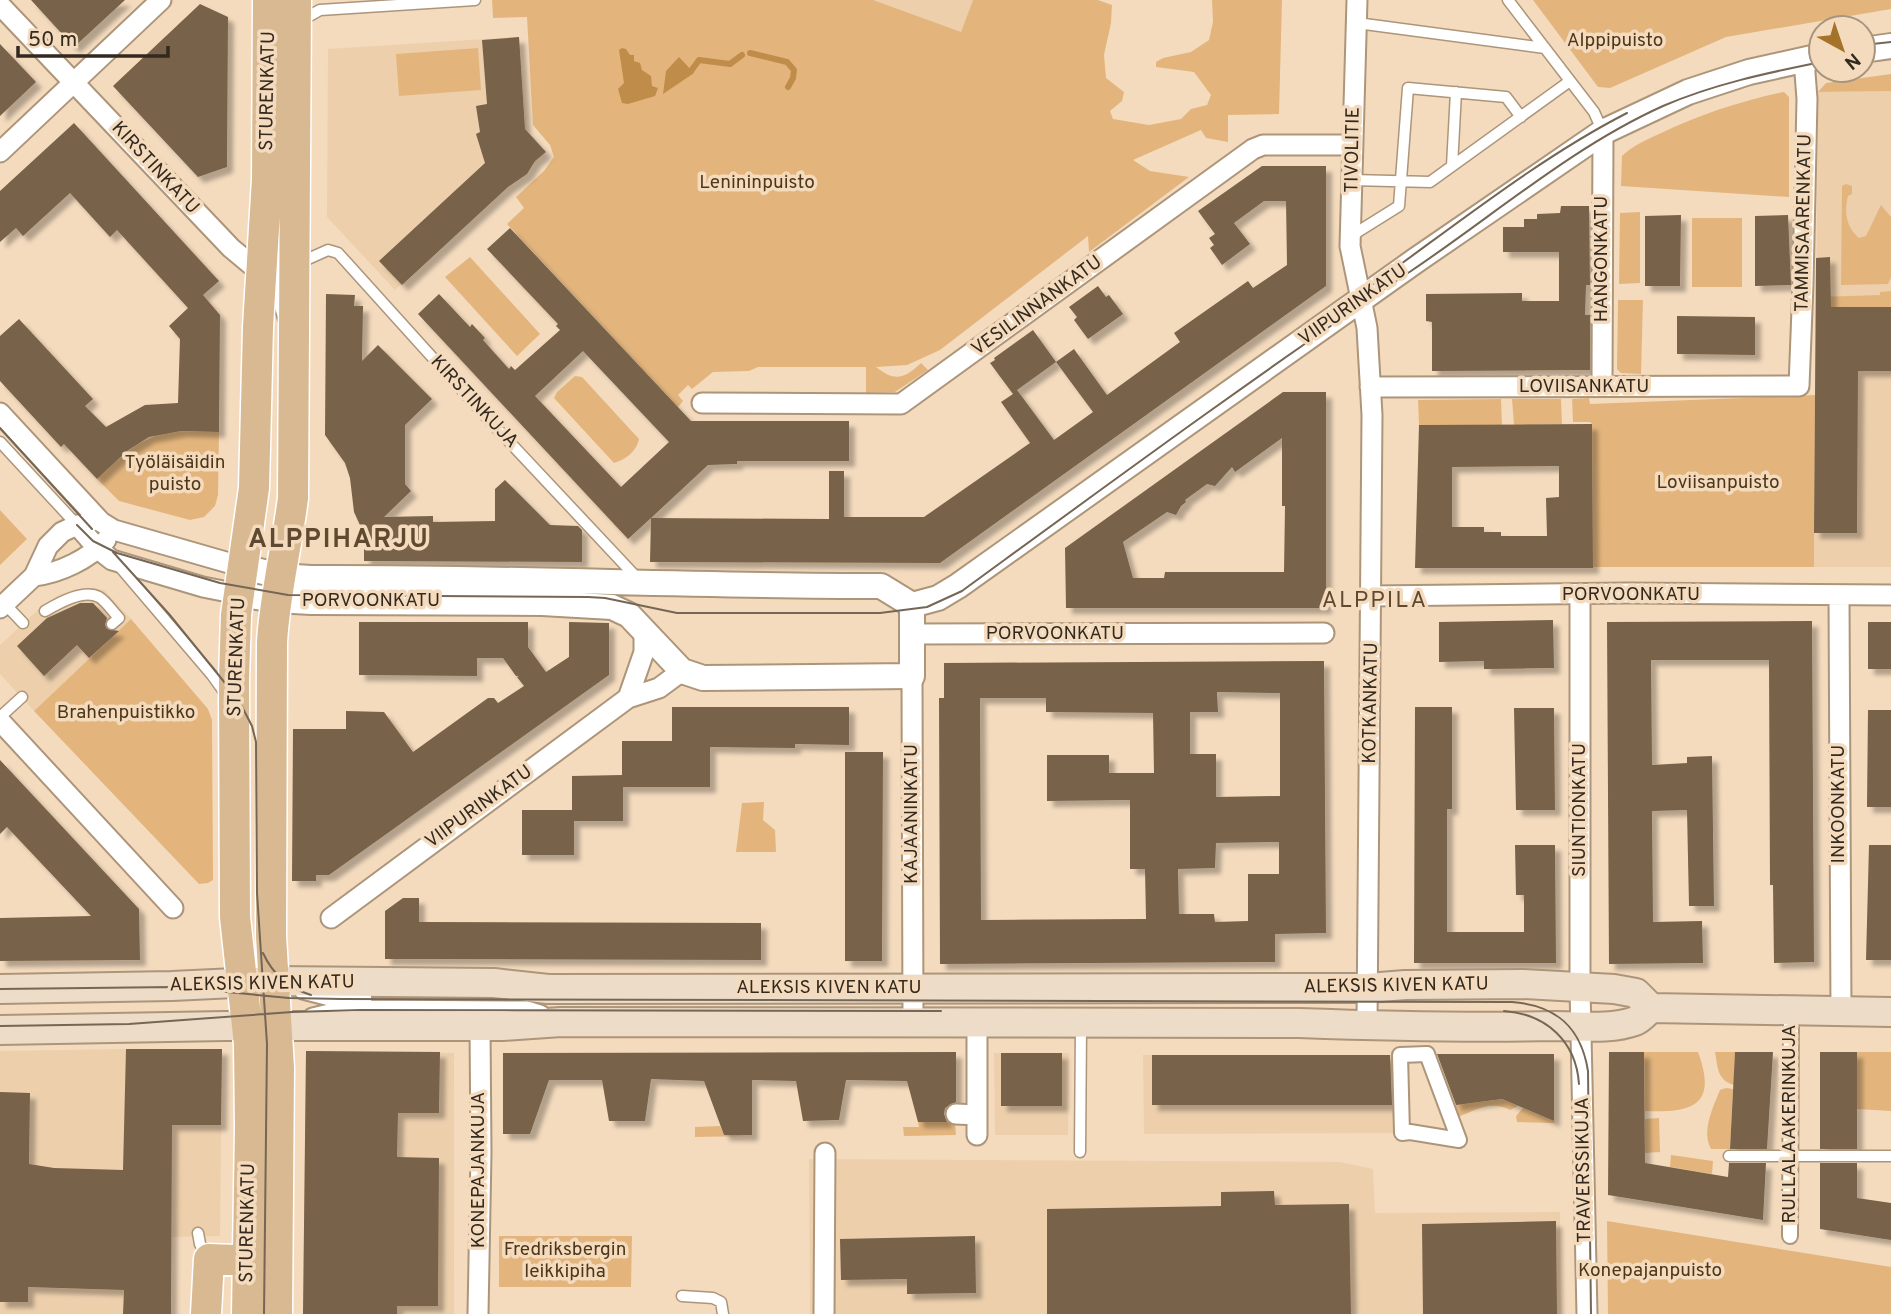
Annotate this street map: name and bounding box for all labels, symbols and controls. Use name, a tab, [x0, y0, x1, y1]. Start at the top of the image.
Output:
scale bar	[18, 14, 168, 58]
north arrow	[1807, 14, 1877, 84]
text: 50 m	[28, 27, 77, 54]
park label: Alppipuisto	[1567, 29, 1663, 53]
street label: STURENKATU	[255, 31, 281, 151]
text: N	[1839, 47, 1865, 74]
street label: TIVOLITIE	[1340, 107, 1366, 193]
street label: KIRSTINKATU	[106, 117, 204, 219]
street label: TAMMISAARENKATU	[1790, 134, 1818, 312]
park label: Lenininpuisto	[699, 171, 815, 195]
street label: HANGONKATU	[1590, 196, 1614, 322]
street label: VESILINNANKATU	[967, 251, 1107, 361]
street label: VIIPURINKATU	[1294, 259, 1412, 351]
street label: KIRSTINKUJA	[425, 350, 523, 454]
street label: LOVIISANKATU	[1519, 375, 1649, 399]
park label: Työläisäidin puisto	[125, 451, 225, 497]
park label: Loviisanpuisto	[1657, 471, 1780, 495]
district label: ALPPIHARJU	[248, 524, 430, 557]
street label: PORVOONKATU	[1562, 583, 1700, 607]
district label: ALPPILA	[1322, 587, 1428, 616]
street label: PORVOONKATU	[302, 589, 440, 613]
street label: STURENKATU	[223, 597, 251, 717]
street label: PORVOONKATU	[986, 622, 1124, 646]
street label: KOTKANKATU	[1358, 642, 1384, 764]
park label: Brahenpuistikko	[57, 701, 195, 725]
street label: SIUNTIONKATU	[1568, 743, 1592, 877]
street label: KAJAANINKATU	[900, 744, 924, 884]
street label: INKOONKATU	[1827, 745, 1851, 863]
street label: VIIPURINKATU	[421, 760, 537, 854]
street label: ALEKSIS KIVEN KATU	[169, 970, 355, 998]
street label: ALEKSIS KIVEN KATU	[1303, 972, 1489, 1000]
street label: ALEKSIS KIVEN KATU	[736, 976, 922, 1000]
street label: RULLALAAKERINKUJA	[1778, 1025, 1802, 1223]
street label: KONEPAJANKUJA	[467, 1092, 491, 1248]
street label: TRAVERSSIKUJA	[1571, 1097, 1597, 1243]
street label: STURENKATU	[235, 1163, 261, 1283]
park label: Fredriksbergin leikkipiha	[504, 1238, 626, 1284]
park label: Konepajanpuisto	[1578, 1259, 1722, 1283]

